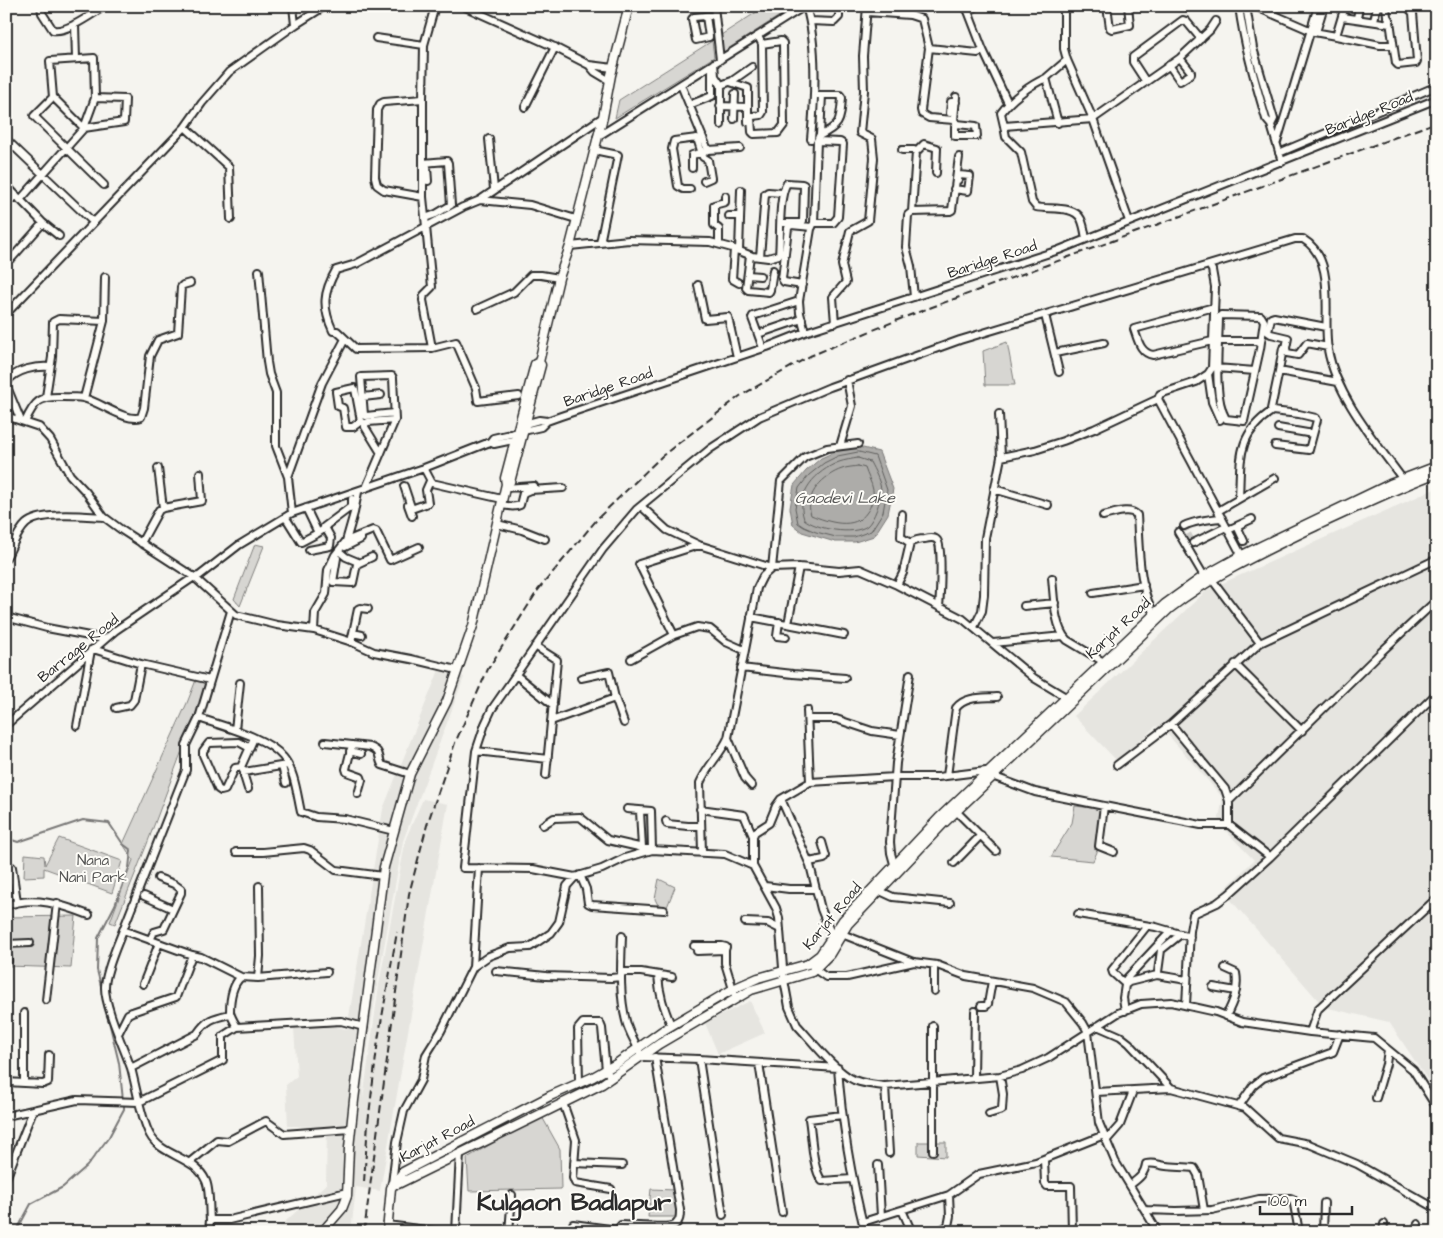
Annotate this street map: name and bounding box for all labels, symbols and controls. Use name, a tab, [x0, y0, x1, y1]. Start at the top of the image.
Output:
street label: Baridge Road	[1322, 86, 1417, 142]
street label: Baridge Road	[945, 235, 1040, 285]
street label: Baridge Road	[561, 362, 656, 413]
water label: Gaodevi Lake	[795, 487, 896, 509]
street label: Karjat Road	[1081, 593, 1156, 664]
street label: Barrage Road	[33, 609, 124, 688]
park label: Nana Nani Park	[59, 850, 127, 888]
street label: Karjat Road	[798, 878, 867, 954]
street label: Karjat Road	[396, 1111, 479, 1168]
scale bar	[1260, 1183, 1353, 1215]
district label: Kulgaon Badlapur	[477, 1185, 671, 1221]
text: 100 m	[1268, 1191, 1307, 1212]

